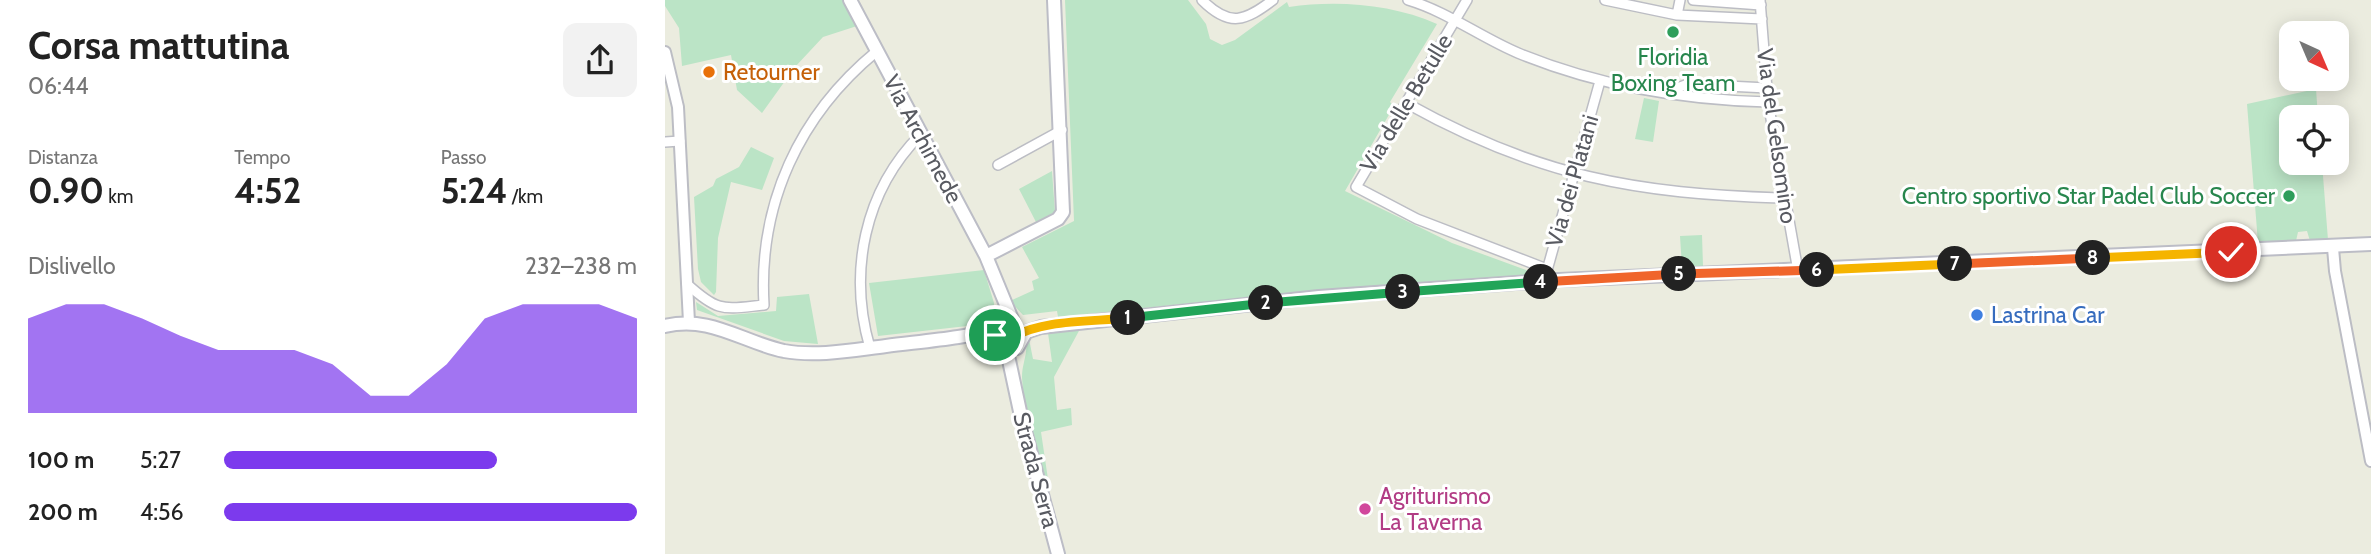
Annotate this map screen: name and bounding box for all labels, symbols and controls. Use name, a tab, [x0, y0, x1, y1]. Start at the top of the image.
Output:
north arrow	[2279, 21, 2349, 91]
map controls	[2279, 21, 2349, 175]
text: Corsa mattutina	[28, 22, 289, 69]
button: share	[563, 23, 637, 97]
marker: Floridia Boxing Team	[1665, 24, 1681, 40]
street label: Via delle Betulle	[1354, 29, 1458, 177]
place label: Floridia Boxing Team	[1611, 43, 1735, 97]
street label: Via del Gelsomino	[1751, 47, 1803, 225]
place label: Retourner	[723, 58, 820, 86]
marker: Retourner	[701, 64, 717, 80]
street label: Via Archimede	[877, 70, 969, 208]
text: 06:44	[28, 72, 89, 100]
button: locate	[2279, 105, 2349, 175]
street label: Via dei Platani	[1540, 112, 1604, 250]
text: Distanza	[28, 146, 98, 169]
text: Tempo	[234, 146, 290, 169]
text: Passo	[441, 146, 487, 169]
text: 0.90	[28, 169, 104, 212]
text: 4:52	[234, 169, 301, 212]
text: 5:24	[441, 169, 507, 212]
place label: Centro sportivo Star Padel Club Soccer	[1902, 182, 2276, 210]
text: km	[104, 185, 133, 208]
text: /km	[507, 185, 543, 208]
marker: Centro sportivo Star Padel Club Soccer	[2281, 188, 2297, 204]
pin	[2201, 222, 2261, 282]
icon: check	[2212, 233, 2250, 271]
pin: 8	[2075, 240, 2111, 276]
pin: 7	[1937, 246, 1973, 282]
text: 8	[2087, 246, 2098, 269]
text: Dislivello	[28, 252, 116, 280]
text: 232–238 m	[525, 252, 637, 280]
pin: 6	[1799, 252, 1835, 288]
text: 7	[1950, 252, 1959, 275]
pin: 5	[1661, 256, 1697, 292]
text: 6	[1811, 258, 1822, 281]
text: 5	[1673, 262, 1684, 285]
pin: 4	[1523, 264, 1559, 300]
text: 4	[1535, 270, 1546, 293]
pin: 3	[1385, 274, 1421, 310]
text: 3	[1397, 280, 1408, 303]
pin: 2	[1249, 286, 1283, 320]
text: 2	[1260, 291, 1271, 314]
pin: 1	[1111, 300, 1145, 336]
place label: Lastrina Car	[1991, 301, 2105, 329]
pin	[965, 305, 1025, 365]
text: 1	[1124, 306, 1131, 329]
marker: Lastrina Car	[1969, 307, 1985, 323]
icon: arrive	[976, 316, 1014, 354]
street label: Strada Serra	[1007, 409, 1065, 531]
text: 100 m	[28, 446, 94, 474]
text: 5:27	[140, 446, 181, 474]
place label: Agriturismo La Taverna	[1379, 482, 1491, 536]
text: 200 m	[28, 498, 98, 526]
text: 4:56	[140, 498, 184, 526]
marker: Agriturismo La Taverna	[1357, 501, 1373, 517]

